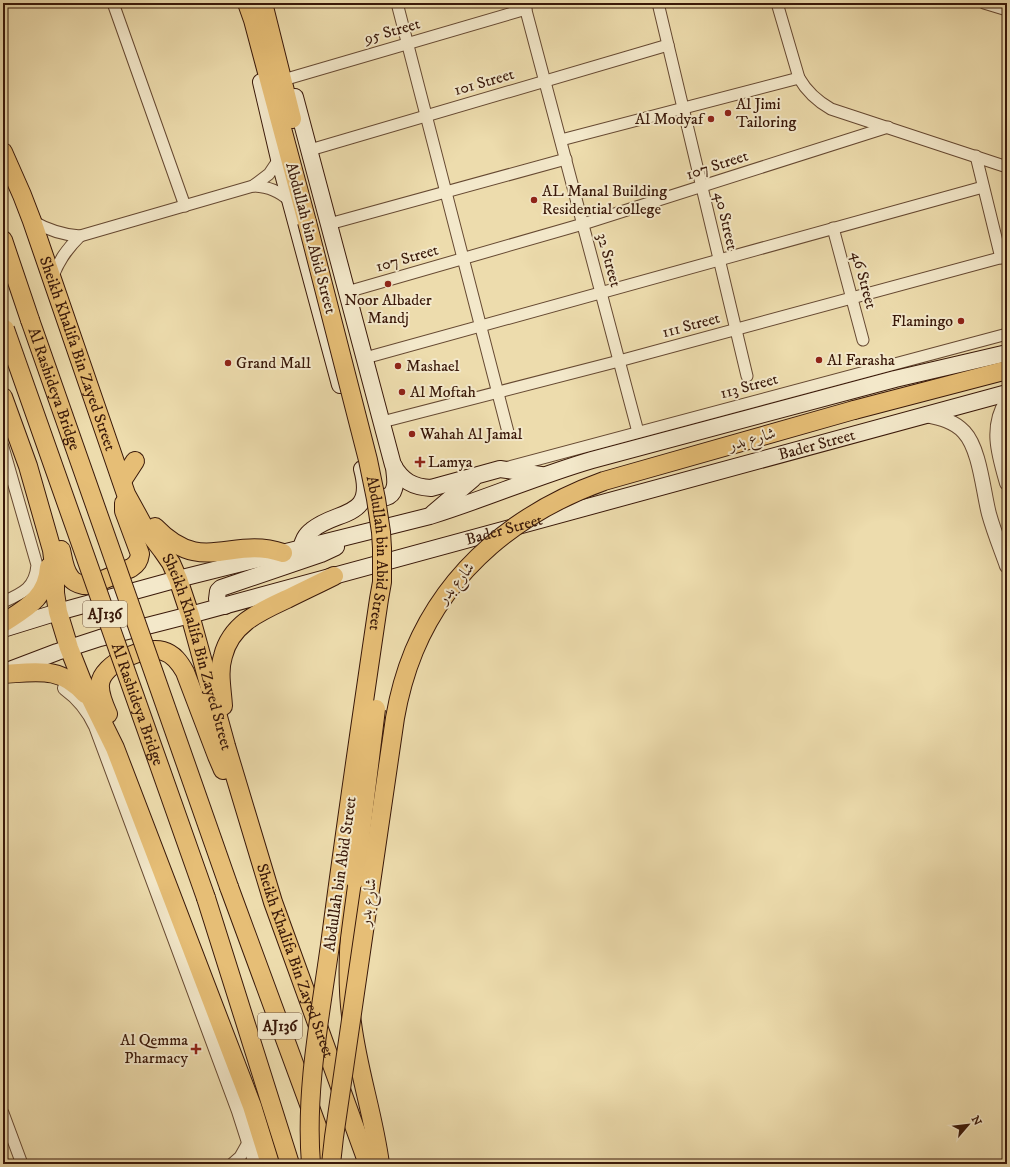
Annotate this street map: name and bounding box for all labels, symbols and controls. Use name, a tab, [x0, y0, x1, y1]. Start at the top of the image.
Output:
street label: 95 Street	[361, 14, 422, 49]
street label: 101 Street	[452, 64, 516, 100]
place label: Al Jimi Tailoring	[736, 94, 797, 132]
marker: Al Jimi Tailoring	[723, 108, 733, 118]
place label: Al Modyaf	[635, 109, 706, 129]
marker: Al Modyaf	[706, 114, 716, 124]
street label: 107 Street	[683, 146, 751, 184]
street label: Abdullah bin Abid Street	[281, 160, 341, 316]
place label: AL Manal Building Residential college	[542, 181, 667, 219]
street label: 40 Street	[710, 190, 742, 252]
marker: AL Manal Building Residential college	[529, 195, 539, 205]
street label: 32 Street	[592, 231, 626, 289]
street label: 107 Street	[373, 240, 441, 276]
street label: 46 Street	[847, 249, 881, 311]
street label: Sheikh Khalifa Bin Zayed Street	[35, 254, 120, 453]
marker: Noor Albader Mandj	[383, 279, 393, 289]
place label: Noor Albader Mandj	[344, 290, 432, 328]
street label: 111 Street	[660, 308, 722, 342]
place label: Flamingo	[892, 311, 953, 331]
marker: Flamingo	[956, 316, 966, 326]
street label: Al Rashideya Bridge	[23, 325, 85, 453]
place label: Al Farasha	[827, 350, 895, 370]
place label: Grand Mall	[236, 353, 311, 373]
marker: Al Farasha	[814, 355, 824, 365]
place label: Mashael	[406, 356, 460, 376]
marker: Grand Mall	[223, 358, 233, 368]
marker: Mashael	[393, 361, 403, 371]
street label: 113 Street	[718, 369, 780, 403]
place label: Al Moftah	[410, 382, 477, 402]
marker: Al Moftah	[397, 387, 407, 397]
street label: شارع بدر	[724, 423, 779, 459]
place label: Wahah Al Jamal	[419, 424, 523, 444]
street label: Bader Street	[776, 425, 857, 465]
marker: Wahah Al Jamal	[407, 429, 417, 439]
place label: Lamya	[428, 452, 473, 472]
marker: Lamya	[415, 457, 425, 467]
street label: Abdullah bin Abid Street	[361, 474, 392, 632]
street label: Bader Street	[463, 510, 545, 550]
street label: Sheikh Khalifa Bin Zayed Street	[157, 550, 237, 753]
street label: شارع بدر	[432, 558, 481, 611]
road number: AJ136	[83, 601, 127, 627]
street label: Al Rashideya Bridge	[107, 640, 169, 769]
street label: Abdullah bin Abid Street	[319, 795, 361, 953]
street label: Sheikh Khalifa Bin Zayed Street	[252, 861, 339, 1060]
street label: شارع بدر	[354, 877, 384, 930]
road number: AJ136	[258, 1013, 302, 1039]
place label: Al Qemma Pharmacy	[120, 1030, 188, 1068]
marker: Al Qemma Pharmacy	[191, 1044, 201, 1054]
north arrow	[948, 1105, 988, 1145]
text: N	[968, 1114, 984, 1128]

